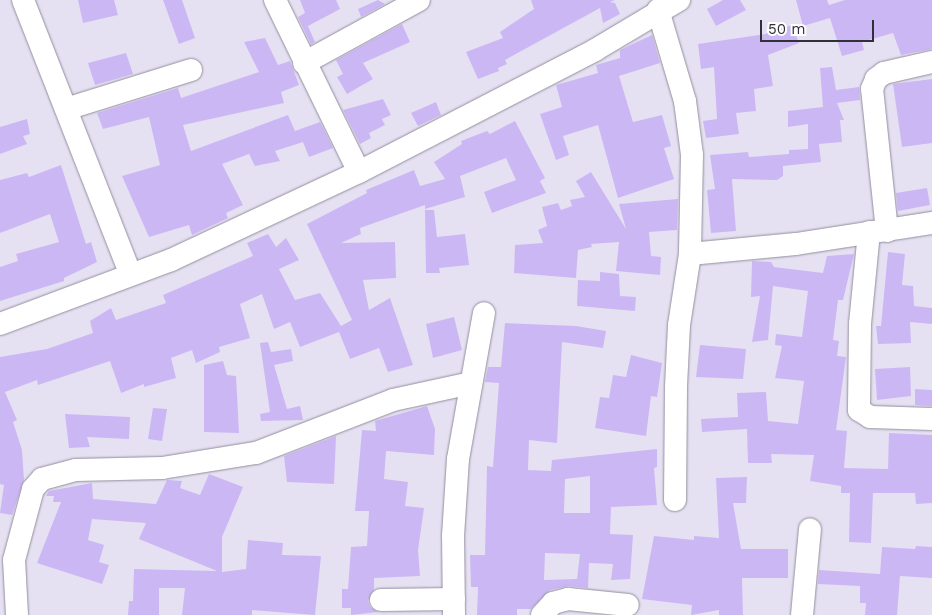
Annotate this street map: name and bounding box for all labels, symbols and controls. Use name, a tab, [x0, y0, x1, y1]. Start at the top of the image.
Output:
scale bar	[762, 10, 876, 42]
text: 50 m	[768, 20, 805, 38]

